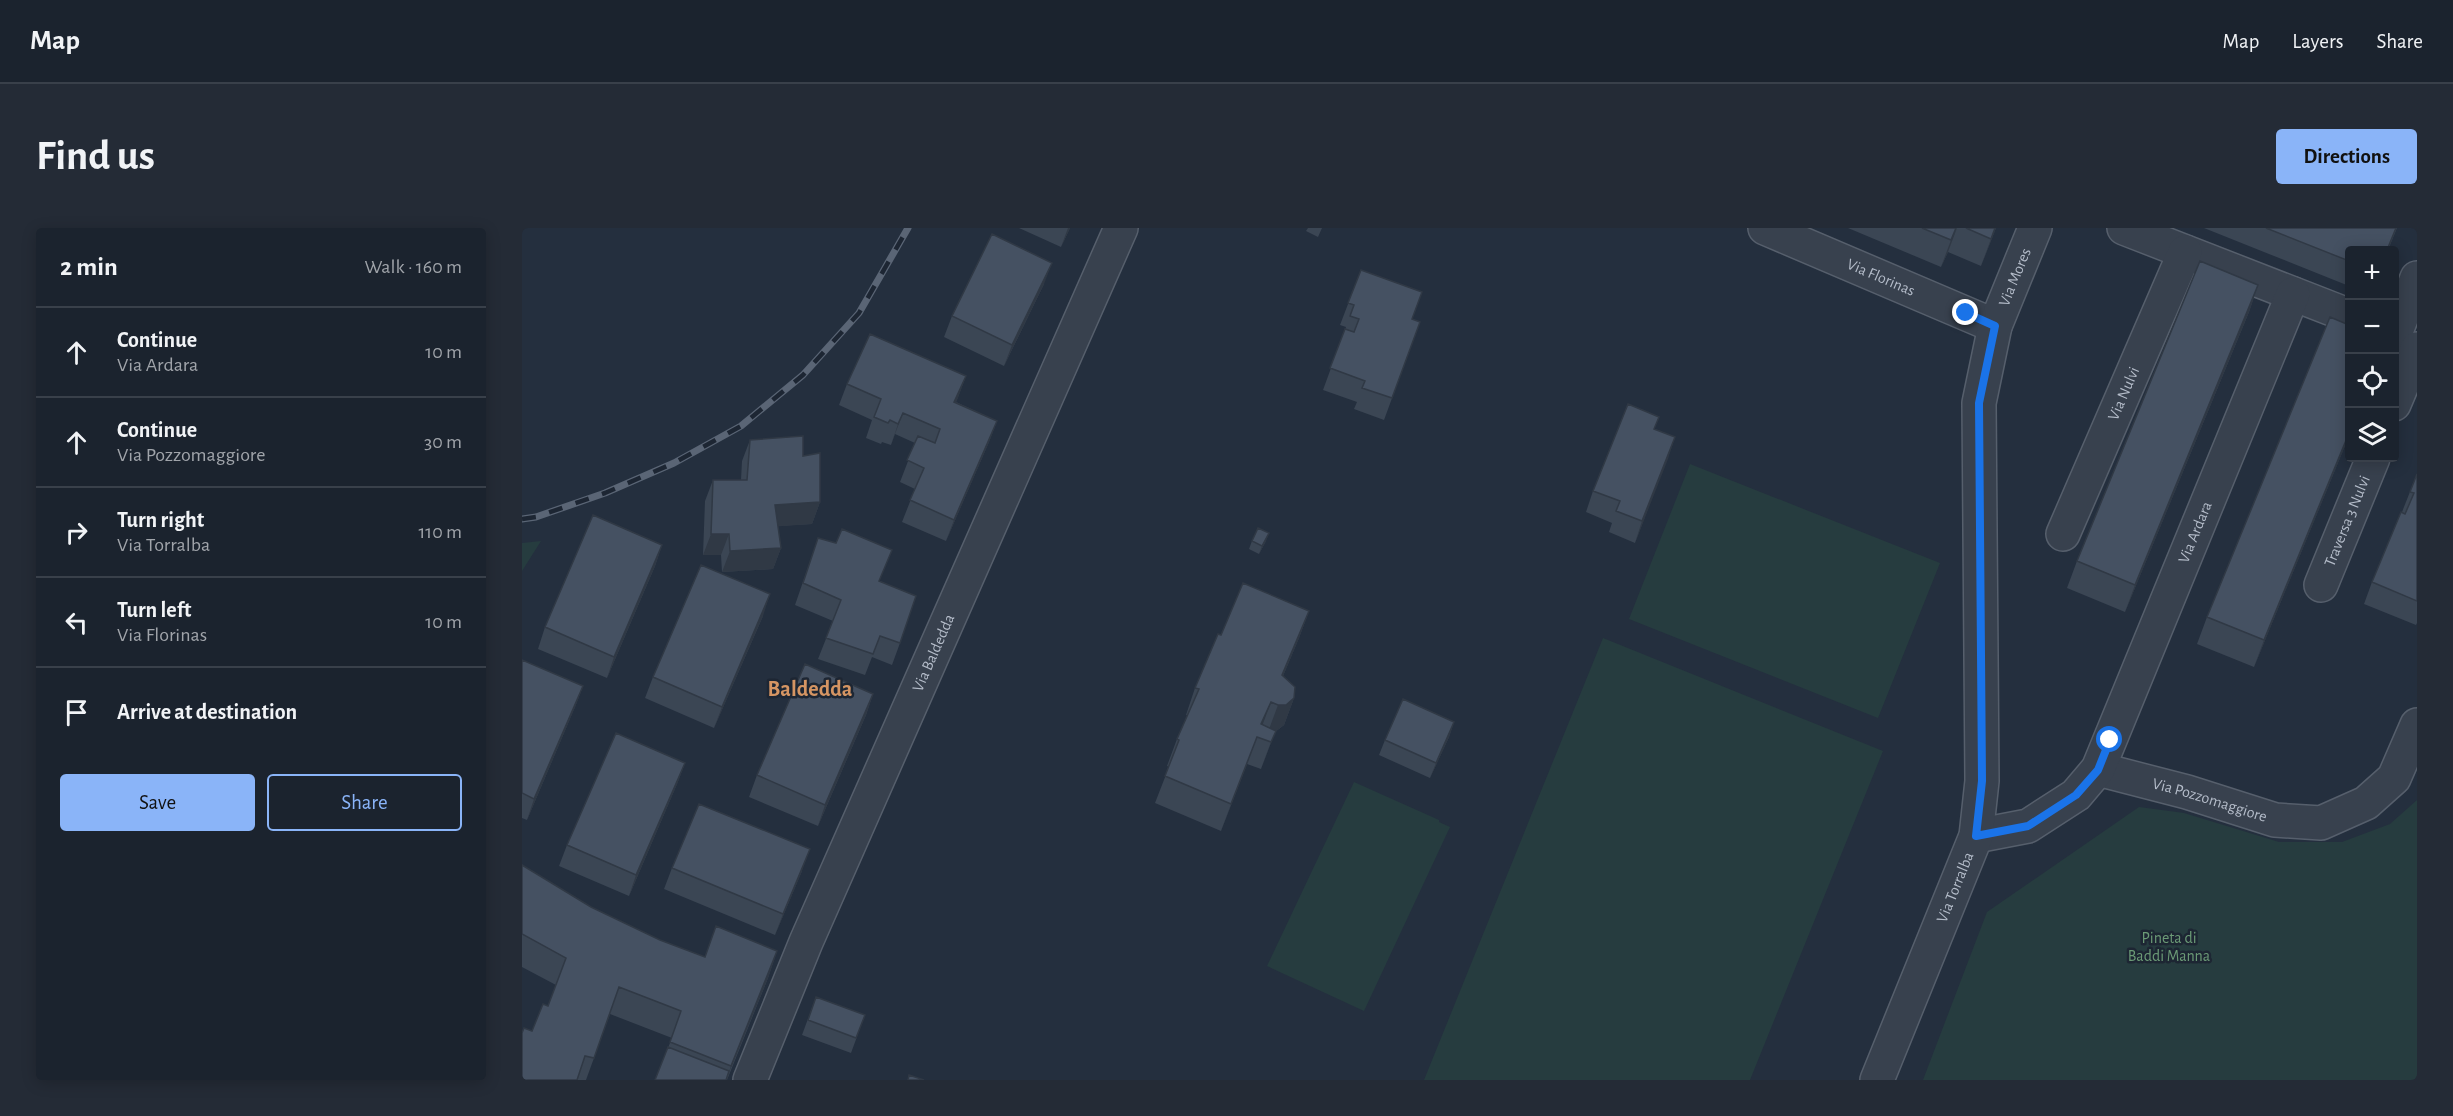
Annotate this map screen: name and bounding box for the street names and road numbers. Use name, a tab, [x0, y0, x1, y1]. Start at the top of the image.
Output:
street label: Via Mores	[1996, 246, 2034, 309]
street label: Via Florinas	[1845, 256, 1917, 299]
street label: Via Nulvi	[2105, 364, 2142, 423]
street label: Traversa 3 Nulvi	[2321, 473, 2373, 569]
street label: Via Ardara	[2175, 499, 2215, 565]
street label: Via Baldedda	[910, 612, 958, 694]
street label: Via Pozzomaggiore	[2151, 775, 2269, 825]
street label: Via Torralba	[1934, 850, 1977, 925]

